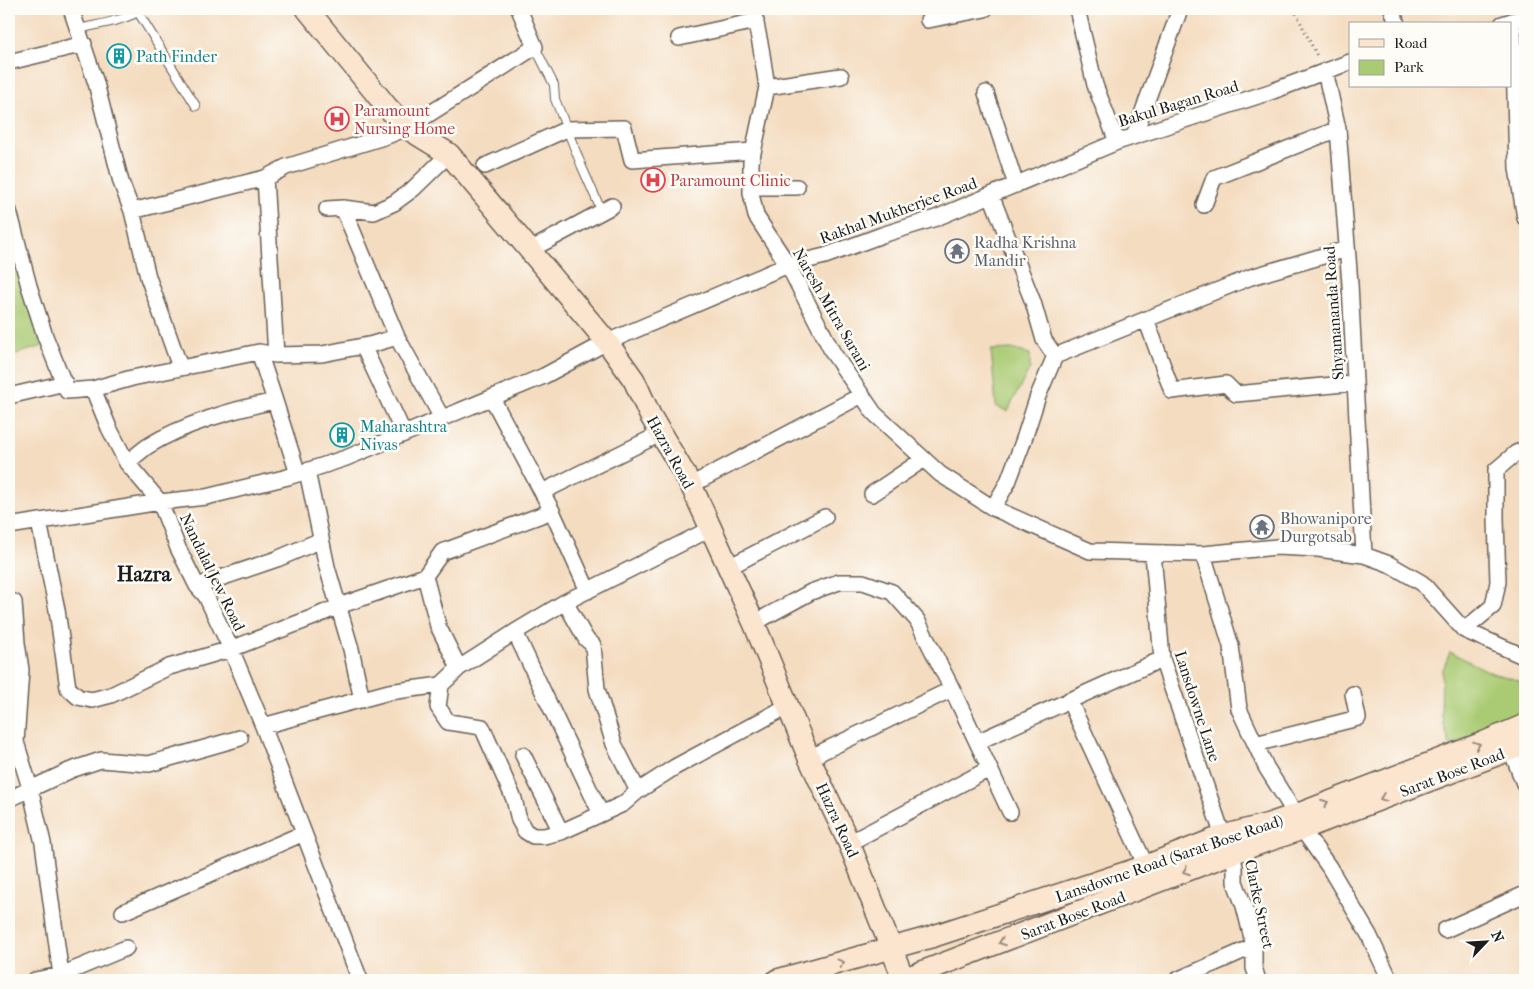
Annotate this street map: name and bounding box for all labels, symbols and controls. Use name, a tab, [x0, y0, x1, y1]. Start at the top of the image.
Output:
legend	[1349, 22, 1512, 88]
text: Road	[1394, 34, 1428, 52]
building icon: Path Finder	[106, 43, 132, 69]
place label: Path Finder	[136, 47, 217, 66]
text: Park	[1394, 58, 1424, 76]
street label: Bakul Bagan Road	[1116, 76, 1241, 131]
place label: Paramount Nursing Home	[354, 101, 455, 138]
hospital icon: Paramount Nursing Home	[324, 106, 350, 132]
hospital icon: Paramount Clinic	[640, 167, 666, 193]
place label: Paramount Clinic	[670, 171, 791, 190]
street label: Rakhal Mukherjee Road	[817, 173, 980, 248]
place label: Radha Krishna Mandir	[974, 233, 1077, 270]
temple icon: Radha Krishna Mandir	[944, 238, 970, 264]
street label: Naresh Mitra Sarani	[789, 245, 875, 374]
street label: Shyamananda Road	[1319, 245, 1348, 381]
street label: Hazra Road	[643, 412, 698, 492]
place label: Maharashtra Nivas	[360, 417, 448, 454]
building icon: Maharashtra Nivas	[329, 422, 355, 448]
place label: Bhowanipore Durgotsab	[1280, 509, 1372, 546]
street label: Nandalal Jew Road	[176, 510, 249, 634]
temple icon: Bhowanipore Durgotsab	[1249, 514, 1275, 540]
district label: Hazra	[117, 562, 172, 586]
street label: Lansdowne Lane	[1171, 648, 1224, 764]
one-way arrow	[1472, 741, 1481, 751]
street label: Sarat Bose Road	[1397, 744, 1507, 801]
street label: Hazra Road	[812, 780, 863, 861]
one-way arrow	[1380, 792, 1388, 802]
one-way arrow	[1320, 799, 1329, 810]
street label: Lansdowne Road (Sarat Bose Road)	[1053, 810, 1286, 906]
street label: Clarke Street	[1241, 858, 1278, 951]
one-way arrow	[1182, 865, 1191, 875]
street label: Sarat Bose Road	[1018, 887, 1128, 944]
north arrow	[1462, 916, 1512, 966]
text: N	[1487, 928, 1507, 945]
one-way arrow	[998, 936, 1007, 946]
one-way arrow	[836, 958, 844, 968]

